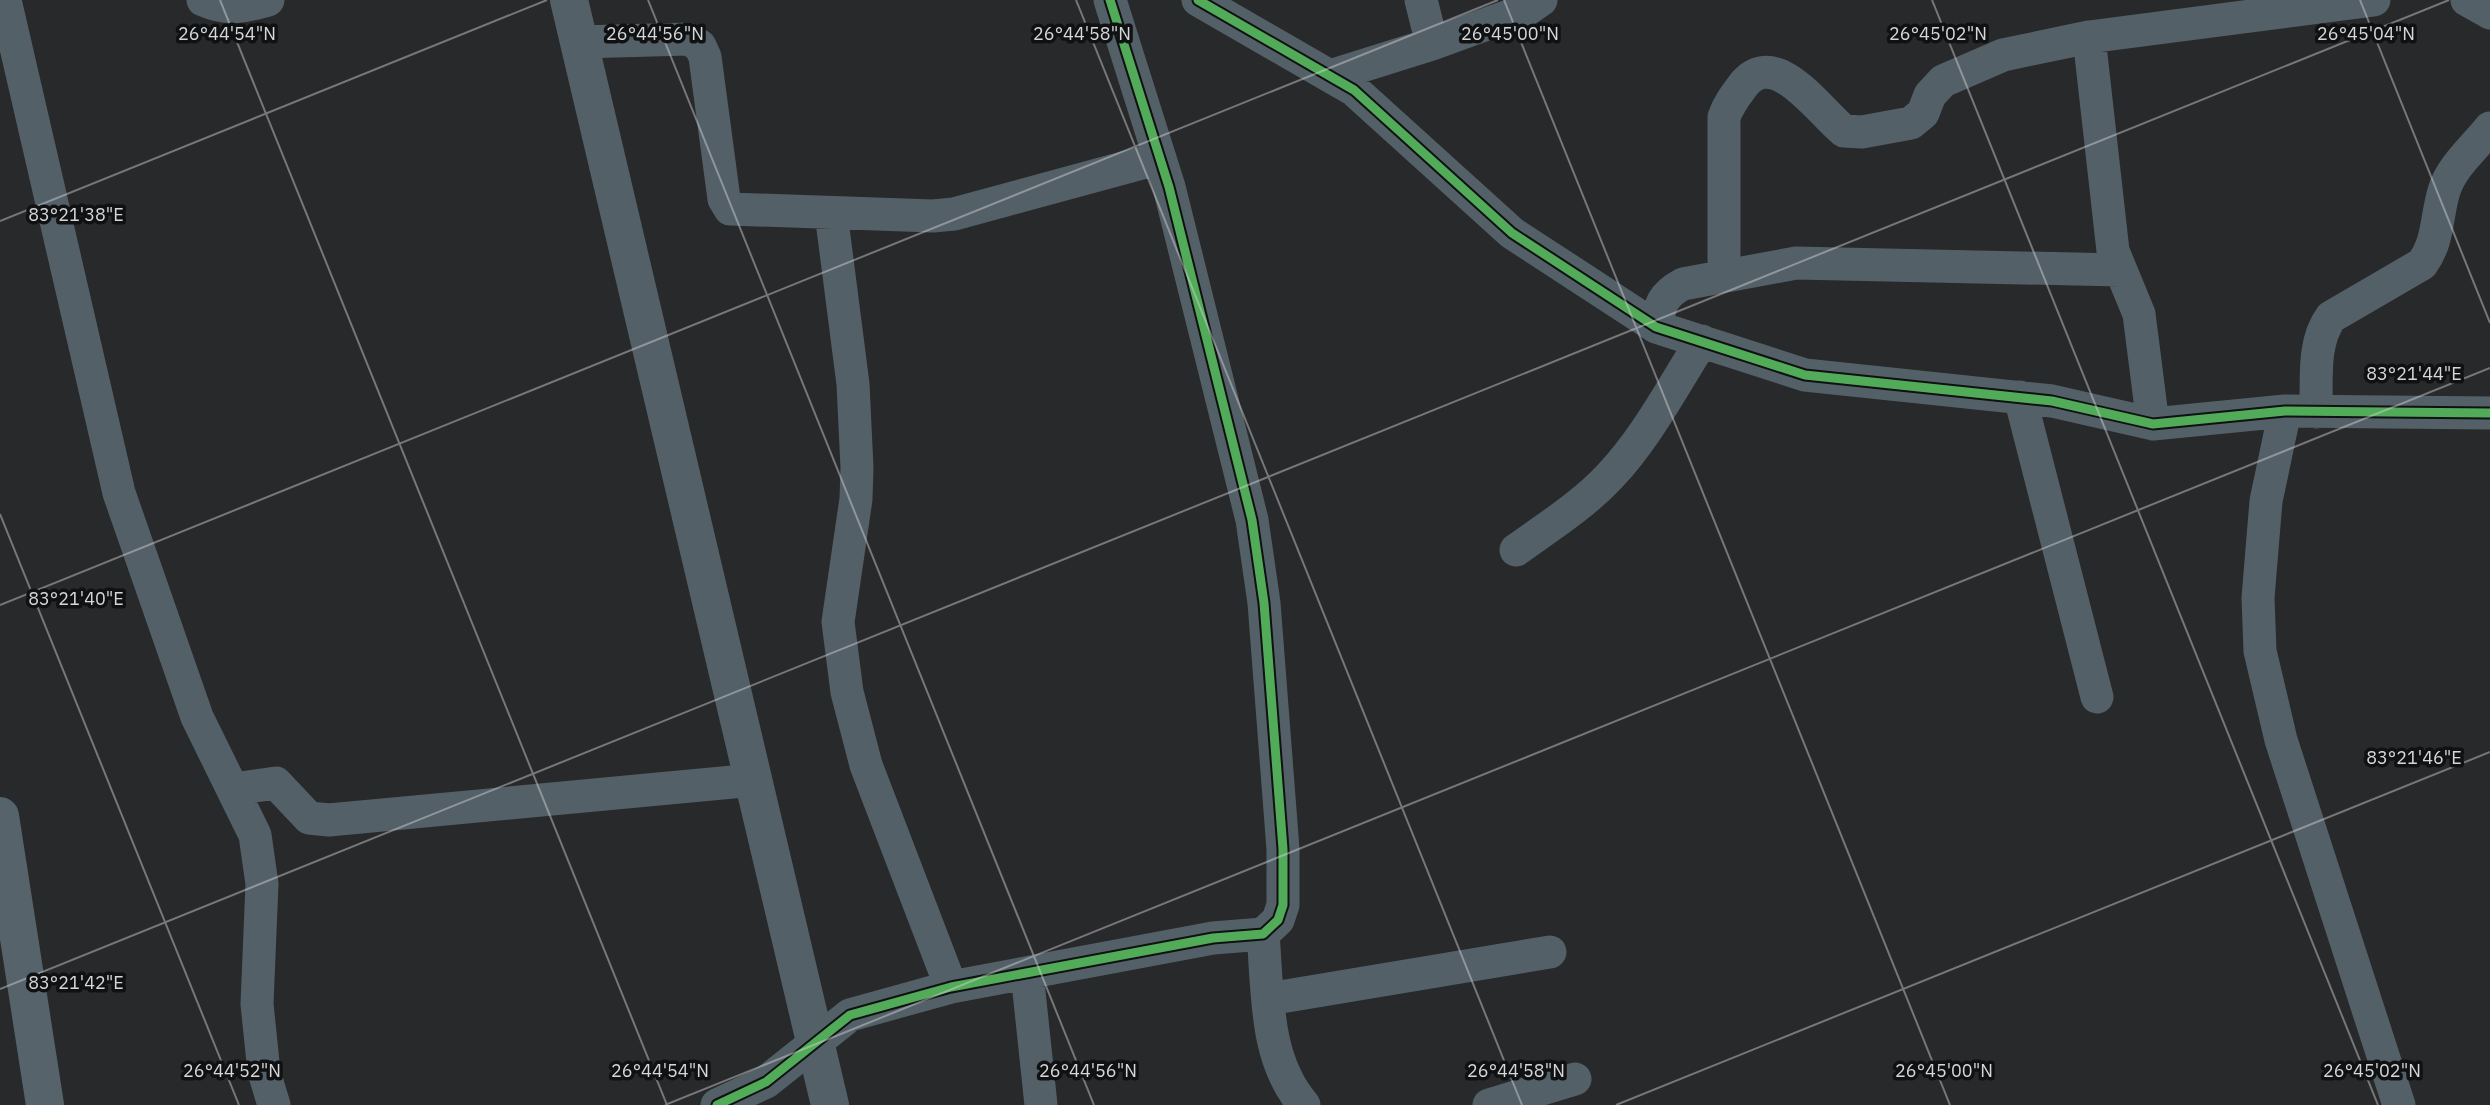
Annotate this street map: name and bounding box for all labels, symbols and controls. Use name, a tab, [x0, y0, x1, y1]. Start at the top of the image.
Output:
text: 26°44'54"N	[178, 22, 276, 45]
text: 26°44'56"N	[606, 22, 704, 45]
text: 26°44'58"N	[1033, 22, 1131, 45]
text: 26°45'00"N	[1461, 22, 1559, 45]
text: 26°45'02"N	[1889, 22, 1987, 45]
text: 26°45'04"N	[2317, 22, 2415, 45]
text: 83°21'38"E	[28, 203, 124, 226]
text: 83°21'44"E	[2366, 362, 2462, 385]
text: 83°21'40"E	[28, 587, 124, 610]
text: 83°21'46"E	[2366, 746, 2462, 769]
text: 83°21'42"E	[28, 971, 124, 994]
text: 26°44'52"N	[183, 1059, 281, 1082]
text: 26°44'54"N	[611, 1059, 709, 1082]
text: 26°44'56"N	[1039, 1059, 1137, 1082]
text: 26°44'58"N	[1467, 1059, 1565, 1082]
text: 26°45'00"N	[1895, 1059, 1993, 1082]
text: 26°45'02"N	[2323, 1059, 2421, 1082]

